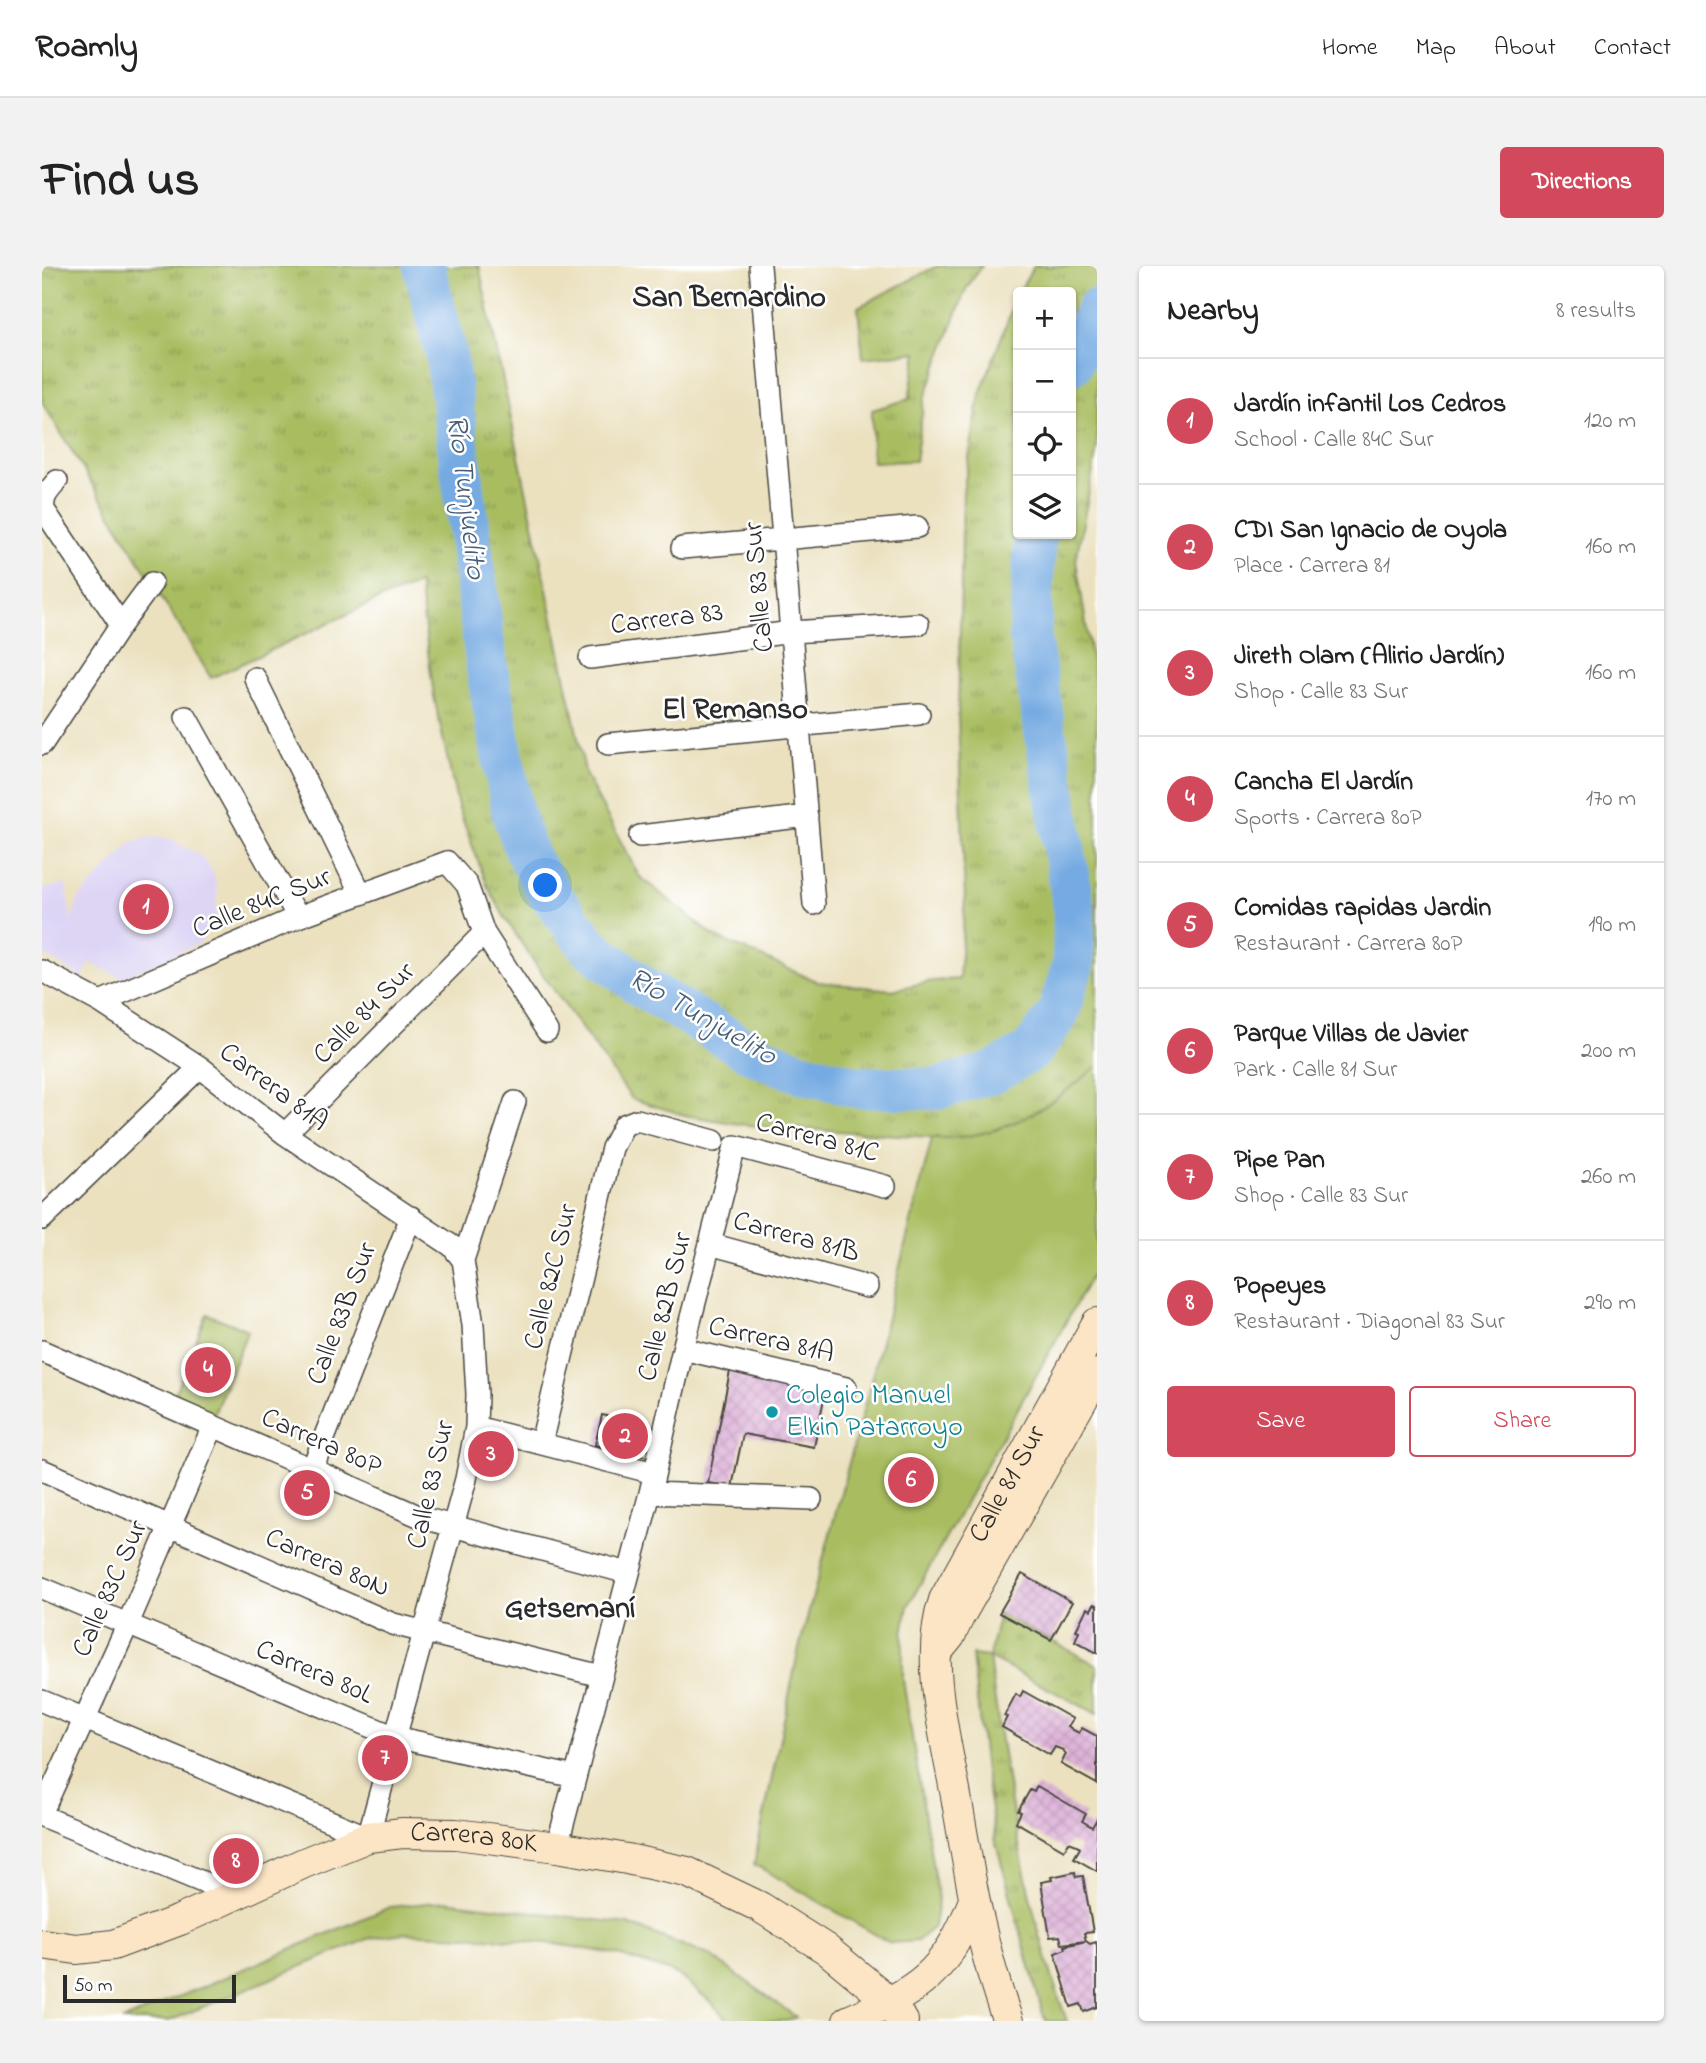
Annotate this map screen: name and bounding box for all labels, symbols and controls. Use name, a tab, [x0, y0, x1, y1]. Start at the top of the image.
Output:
text: Roamly	[35, 24, 138, 72]
text: Home	[1322, 31, 1378, 66]
text: Map	[1416, 31, 1456, 66]
text: About	[1494, 31, 1556, 66]
text: Contact	[1594, 31, 1671, 66]
text: Find us	[42, 146, 199, 218]
button: Directions	[1500, 147, 1664, 218]
district label: San Bernardino	[632, 277, 826, 321]
map controls	[1013, 287, 1076, 539]
button: +	[1013, 287, 1076, 350]
text: Nearby	[1167, 290, 1259, 334]
text: 8 results	[1556, 295, 1636, 328]
button: −	[1013, 350, 1076, 413]
text: Jardín infantil Los Cedros	[1234, 386, 1506, 424]
text: 1	[1186, 405, 1194, 438]
text: 120 m	[1584, 405, 1636, 438]
water label: Río Tunjuelito	[433, 412, 497, 583]
button: locate	[1013, 413, 1076, 476]
text: School · Calle 84C Sur	[1234, 424, 1434, 457]
button: layers	[1013, 476, 1076, 539]
text: CDI San Ignacio de Oyola	[1234, 512, 1507, 550]
street label: Calle 83 Sur	[734, 520, 786, 654]
text: 2	[1184, 531, 1196, 564]
text: 160 m	[1585, 531, 1636, 564]
text: Place · Carrera 81	[1234, 550, 1390, 583]
street label: Carrera 83	[608, 593, 726, 647]
text: Jireth Olam (Alirio Jardín)	[1234, 638, 1504, 676]
text: 3	[1185, 657, 1195, 690]
text: 160 m	[1585, 657, 1636, 690]
text: Shop · Calle 83 Sur	[1234, 676, 1408, 709]
district label: El Remanso	[662, 689, 808, 733]
text: Cancha El Jardín	[1234, 764, 1413, 802]
text: 4	[1185, 783, 1195, 816]
text: 170 m	[1586, 783, 1636, 816]
text: Sports · Carrera 80P	[1234, 802, 1422, 835]
street label: Calle 84C Sur	[186, 857, 338, 950]
your location	[528, 868, 562, 902]
pin: 1	[123, 881, 169, 933]
text: Comidas rapidas Jardin	[1234, 890, 1491, 928]
text: 5	[1183, 909, 1197, 942]
text: 190 m	[1588, 909, 1636, 942]
text: Restaurant · Carrera 80P	[1234, 928, 1462, 961]
street label: Calle 84 Sur	[304, 953, 426, 1075]
water label: Río Tunjuelito	[620, 958, 786, 1079]
text: Parque Villas de Javier	[1234, 1016, 1468, 1054]
street label: Carrera 81A	[210, 1033, 336, 1143]
text: 6	[1185, 1035, 1195, 1068]
text: 200 m	[1581, 1035, 1636, 1068]
text: Park · Calle 81 Sur	[1234, 1054, 1397, 1087]
street label: Carrera 81C	[751, 1103, 883, 1175]
text: Pipe Pan	[1234, 1142, 1325, 1180]
text: 7	[1185, 1161, 1195, 1194]
text: 260 m	[1581, 1161, 1636, 1194]
text: Shop · Calle 83 Sur	[1234, 1180, 1408, 1213]
street label: Calle 82C Sur	[514, 1200, 590, 1354]
street label: Carrera 81B	[728, 1201, 864, 1275]
street label: Calle 82B Sur	[628, 1228, 704, 1386]
street label: Calle 83B Sur	[297, 1236, 389, 1391]
text: Popeyes	[1234, 1268, 1326, 1306]
text: 8	[1186, 1287, 1194, 1320]
text: 290 m	[1584, 1287, 1636, 1320]
text: Restaurant · Diagonal 83 Sur	[1234, 1306, 1505, 1339]
street label: Carrera 81A	[704, 1307, 838, 1375]
pin: 4	[185, 1344, 231, 1396]
place label: Colegio Manuel Elkin Patarroyo	[786, 1376, 963, 1449]
button: Save	[1167, 1386, 1395, 1457]
button: Share	[1409, 1386, 1636, 1457]
street label: Carrera 80P	[254, 1398, 388, 1488]
marker: Colegio Manuel Elkin Patarroyo	[764, 1404, 780, 1420]
pin: 2	[602, 1410, 648, 1462]
street label: Calle 83 Sur	[397, 1416, 467, 1553]
street label: Calle 81 Sur	[959, 1418, 1057, 1550]
pin: 3	[468, 1428, 514, 1480]
pin: 6	[888, 1454, 934, 1506]
pin: 5	[284, 1467, 330, 1519]
street label: Calle 83C Sur	[62, 1513, 160, 1664]
street label: Carrera 80N	[258, 1518, 396, 1610]
district label: Getsemaní	[505, 1588, 635, 1632]
street label: Carrera 80L	[249, 1630, 380, 1716]
pin: 7	[362, 1732, 408, 1784]
street label: Carrera 80K	[410, 1813, 540, 1865]
pin: 8	[213, 1835, 259, 1887]
scale bar	[63, 1972, 236, 2004]
text: 50 m	[74, 1973, 113, 2000]

